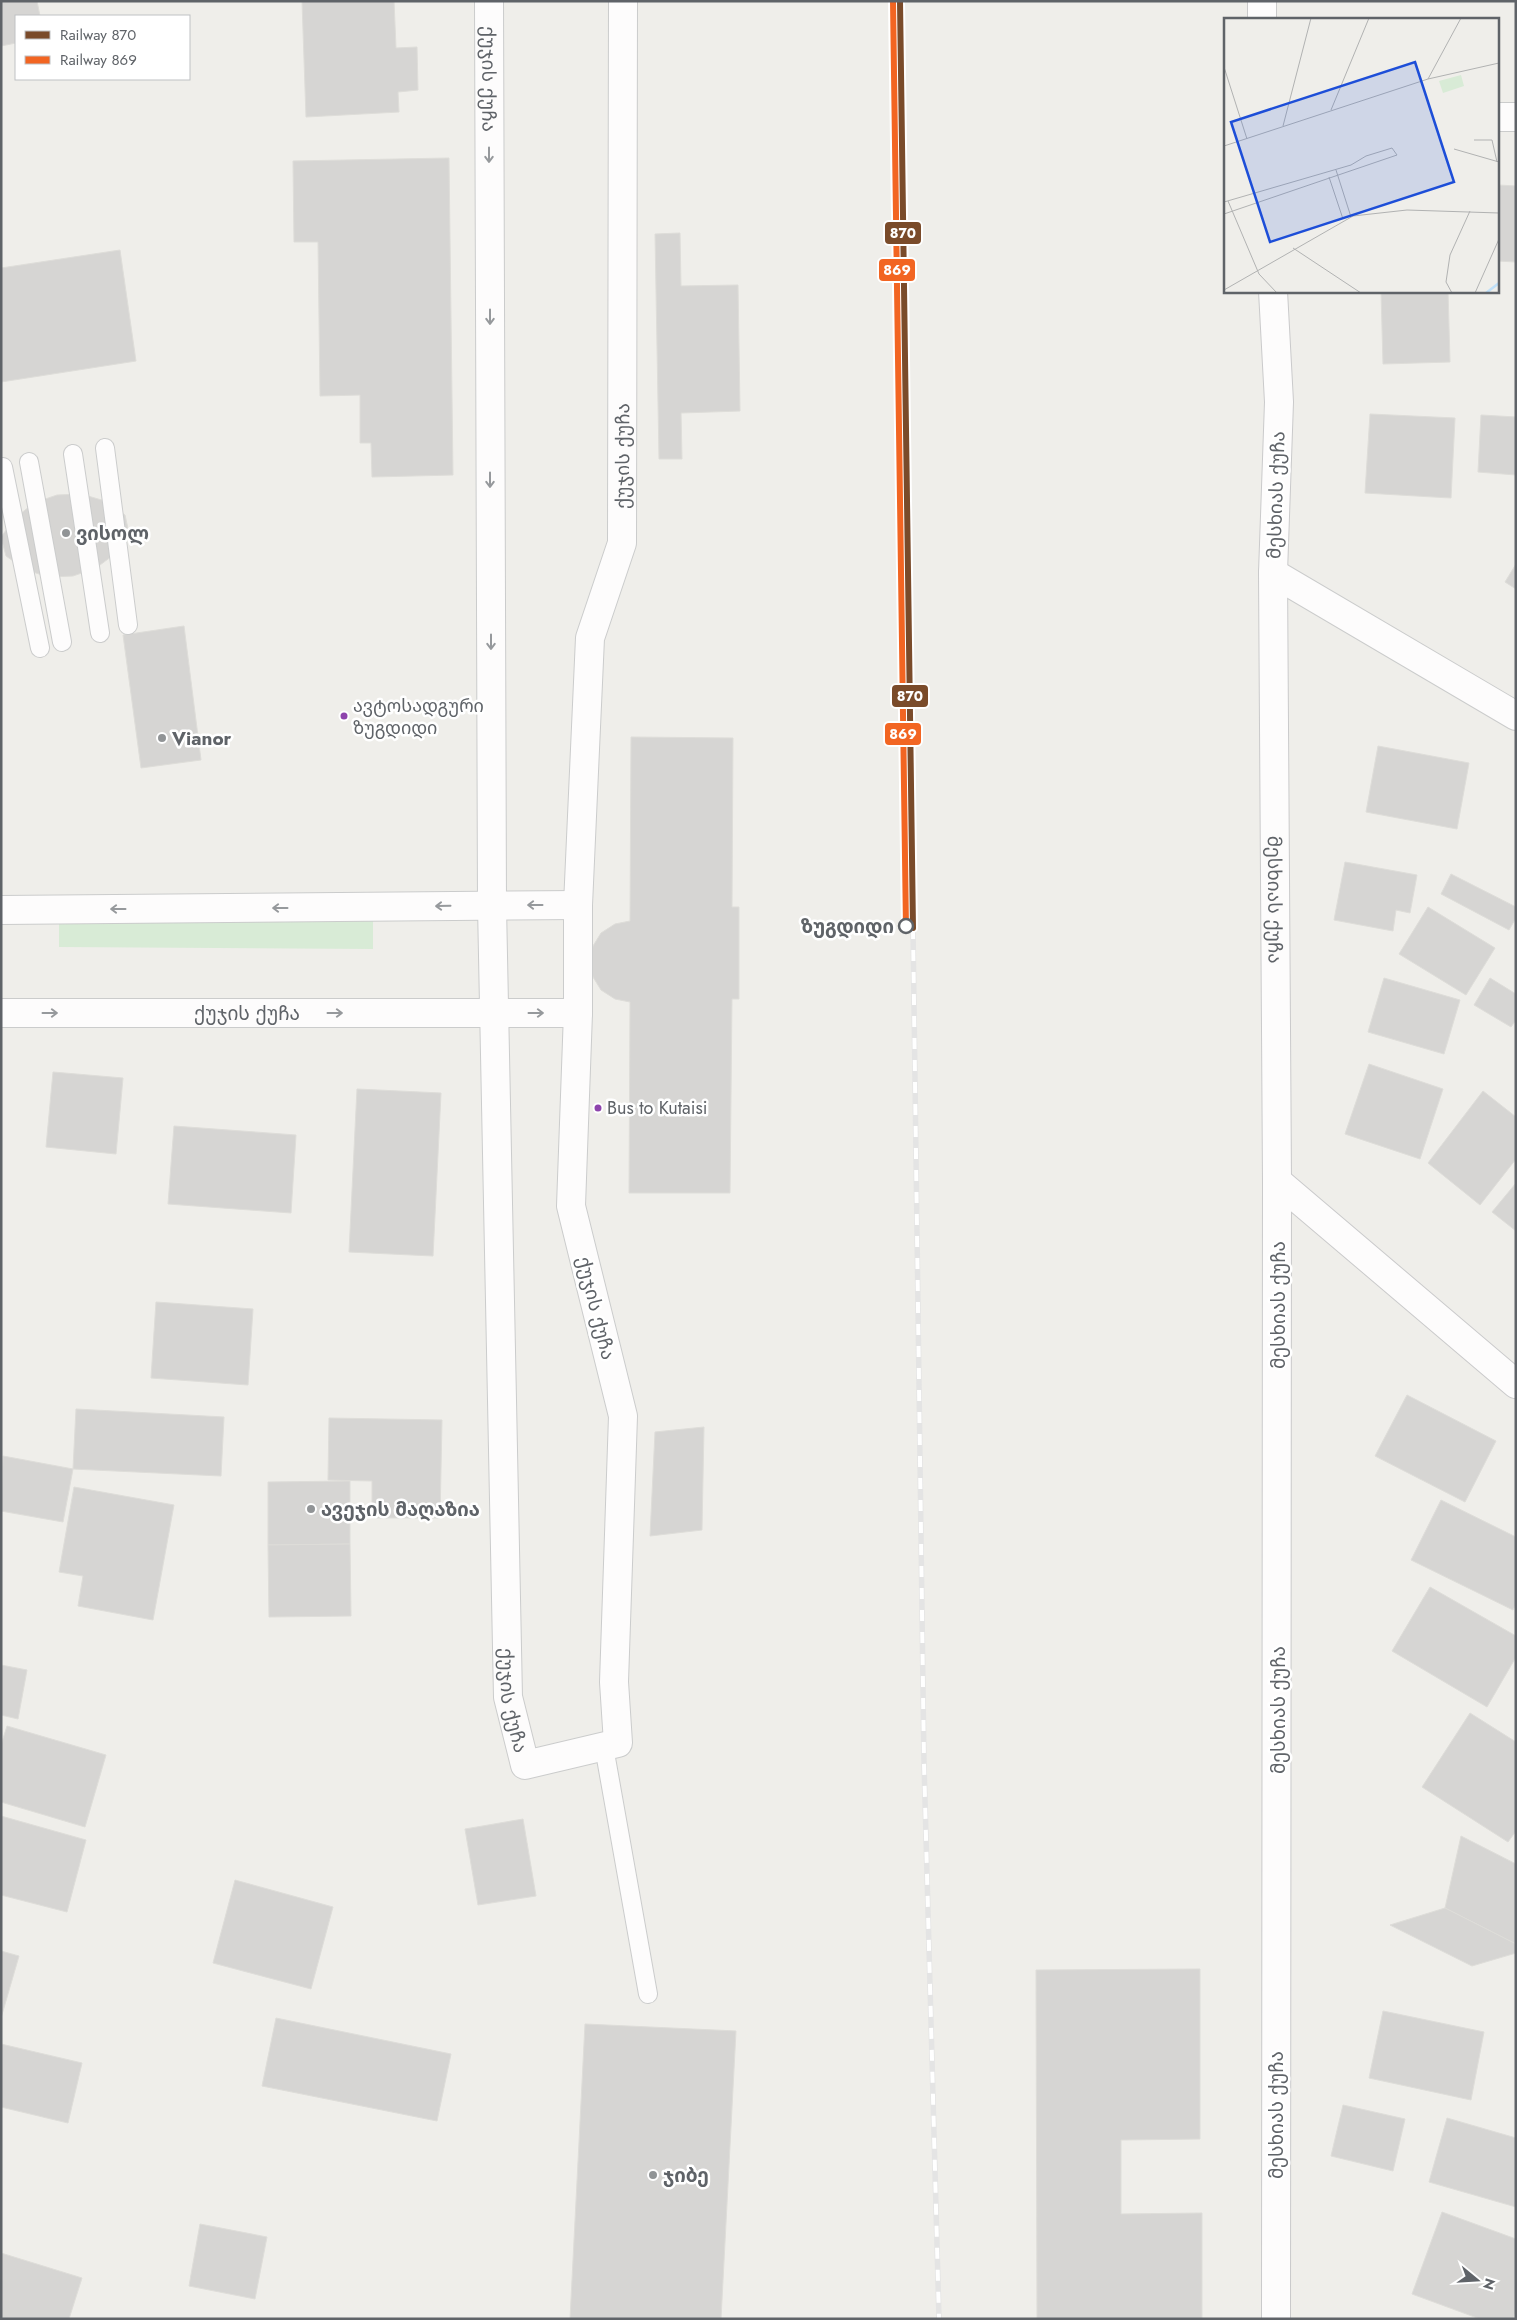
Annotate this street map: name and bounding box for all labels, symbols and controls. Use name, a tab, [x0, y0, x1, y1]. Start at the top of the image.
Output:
legend	[15, 15, 190, 80]
inset map	[1224, 18, 1500, 292]
text: Railway 870	[60, 24, 136, 46]
street label: ქუჯის ქუჩა	[476, 26, 503, 132]
text: Railway 869	[60, 49, 137, 71]
one-way arrow	[484, 146, 494, 163]
line badge: 870	[884, 221, 922, 245]
text: 870	[890, 223, 916, 243]
line badge: 869	[878, 258, 916, 282]
text: 869	[883, 260, 911, 280]
one-way arrow	[485, 309, 495, 325]
street label: ქუჯის ქუჩა	[609, 403, 636, 509]
street label: მესხიას ქუჩა	[1260, 431, 1292, 559]
one-way arrow	[485, 472, 495, 488]
place label: ვისოლ	[76, 520, 149, 547]
marker: ვისოლ	[60, 527, 72, 539]
one-way arrow	[486, 634, 496, 650]
line badge: 870	[891, 684, 929, 708]
text: 870	[897, 686, 923, 706]
place label: ავტოსადგური ზუგდიდი	[353, 693, 484, 741]
marker: ავტოსადგური ზუგდიდი	[339, 711, 349, 721]
line badge: 869	[884, 722, 922, 746]
text: 869	[889, 724, 917, 744]
place label: Vianor	[171, 725, 232, 752]
marker: Vianor	[156, 732, 168, 744]
street label: მესხიას ქუჩა	[1261, 836, 1289, 964]
one-way arrow	[527, 900, 544, 910]
one-way arrow	[435, 901, 452, 911]
one-way arrow	[273, 903, 289, 913]
one-way arrow	[110, 904, 126, 914]
place label: ზუგდიდი	[801, 913, 894, 940]
marker: ზუგდიდი	[898, 918, 914, 934]
street label: ქუჯის ქუჩა	[194, 1000, 300, 1027]
one-way arrow	[42, 1008, 58, 1018]
one-way arrow	[326, 1008, 343, 1018]
one-way arrow	[528, 1008, 544, 1018]
place label: Bus to Kutaisi	[607, 1095, 707, 1121]
marker: Bus to Kutaisi	[593, 1103, 603, 1113]
street label: მესხიას ქუჩა	[1265, 1241, 1292, 1369]
street label: ქუჯის ქუჩა	[570, 1253, 622, 1363]
place label: ავეჯის მაღაზია	[321, 1496, 480, 1523]
marker: ავეჯის მაღაზია	[305, 1503, 317, 1515]
street label: მესხიას ქუჩა	[1265, 1646, 1292, 1774]
street label: ქუჯის ქუჩა	[494, 1648, 535, 1755]
street label: მესხიას ქუჩა	[1263, 2051, 1290, 2179]
place label: ჯიბე	[663, 2162, 709, 2189]
marker: ჯიბე	[647, 2169, 659, 2181]
north arrow	[1452, 2255, 1502, 2305]
text: N	[1478, 2276, 1501, 2292]

